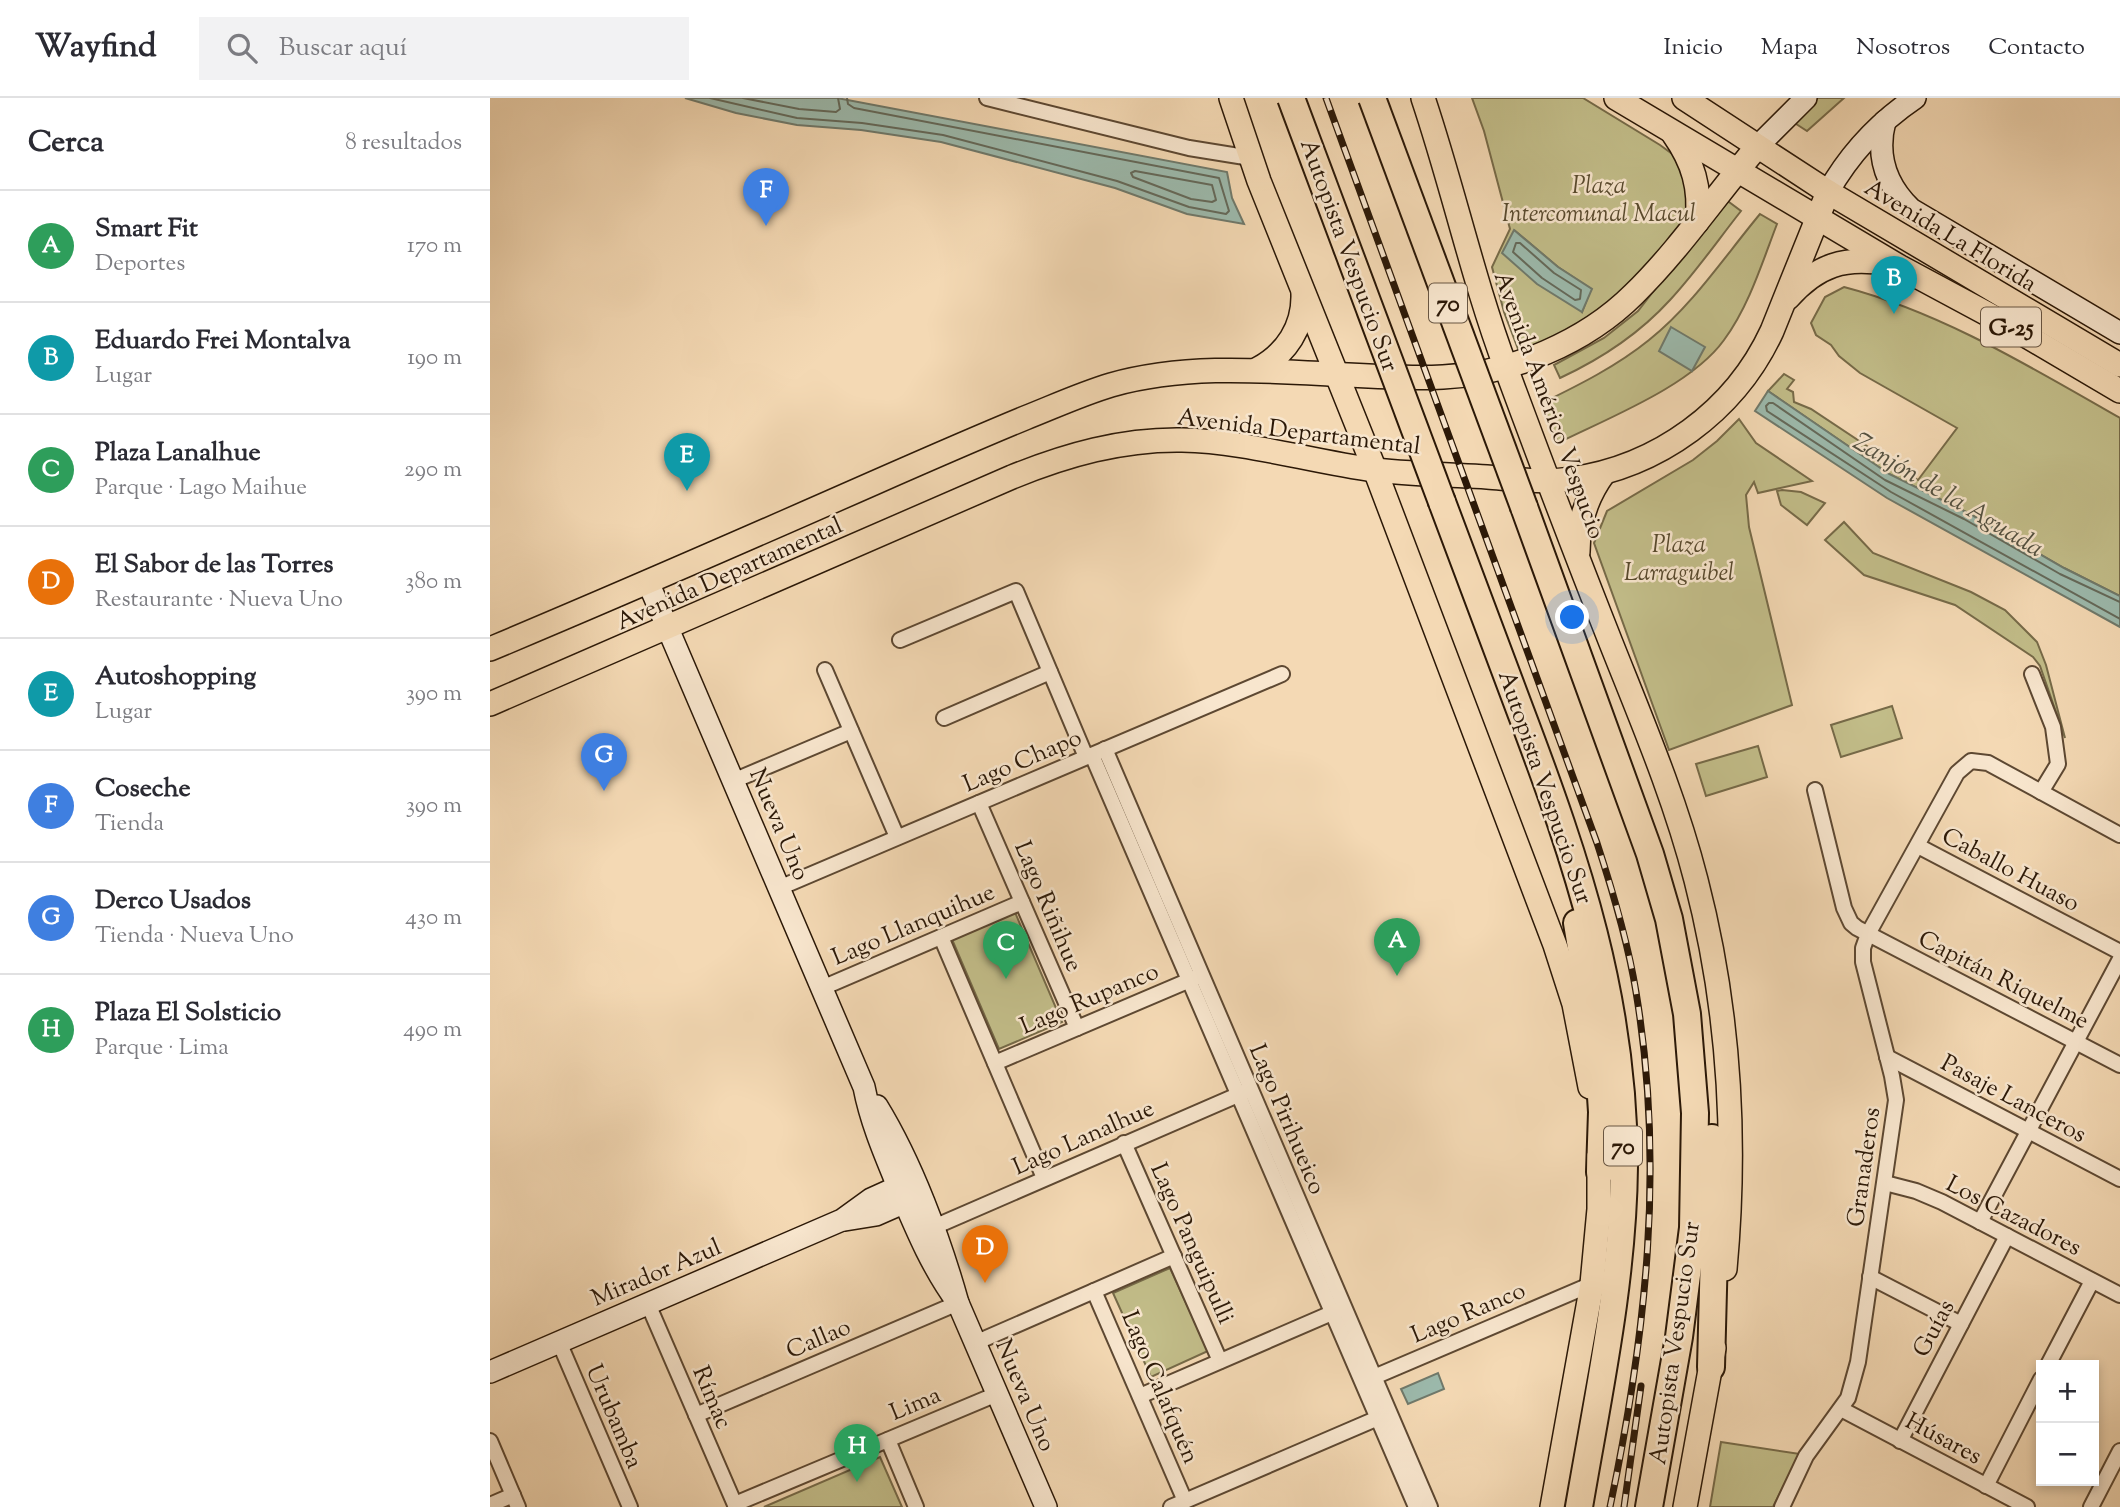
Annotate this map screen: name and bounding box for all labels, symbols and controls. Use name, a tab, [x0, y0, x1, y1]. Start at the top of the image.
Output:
search box	[199, 17, 689, 80]
text: Wayfind	[35, 24, 157, 72]
icon: search	[223, 29, 261, 67]
text: Buscar aquí	[279, 30, 407, 67]
text: Inicio	[1663, 31, 1723, 65]
text: Mapa	[1761, 31, 1818, 65]
text: Nosotros	[1856, 31, 1950, 65]
text: Contacto	[1988, 31, 2085, 65]
text: Cerca	[28, 122, 104, 165]
text: 8 resultados	[345, 127, 462, 160]
street label: Autopista Vespucio Sur	[1290, 135, 1406, 377]
pin: F	[743, 168, 789, 226]
park label: Plaza Intercomunal Macul	[1502, 170, 1696, 232]
street label: Avenida La Florida	[1857, 172, 2043, 302]
text: Smart Fit	[95, 211, 198, 248]
text: A	[42, 230, 60, 263]
text: 170 m	[407, 230, 462, 263]
text: Deportes	[95, 248, 185, 281]
pin: B	[1871, 256, 1917, 314]
street label: Avenida Américo Vespucio	[1484, 267, 1612, 544]
road number: 70	[1429, 284, 1467, 322]
road number: G-25	[1981, 308, 2041, 346]
text: Eduardo Frei Montalva	[95, 323, 351, 360]
text: B	[44, 342, 58, 375]
text: 190 m	[407, 342, 462, 375]
text: Lugar	[95, 360, 152, 393]
street label: Avenida Departamental	[1175, 401, 1423, 465]
water label: Zanjón de la Aguada	[1845, 424, 2050, 568]
pin: E	[664, 433, 710, 491]
text: Plaza Lanalhue	[95, 435, 261, 472]
text: C	[42, 454, 60, 487]
text: 290 m	[404, 454, 462, 487]
text: Parque · Lago Maihue	[95, 472, 307, 505]
street label: Avenida Departamental	[611, 509, 849, 640]
park label: Plaza Larraguibel	[1624, 529, 1734, 591]
text: El Sabor de las Torres	[95, 547, 334, 584]
text: D	[42, 566, 60, 599]
text: 380 m	[405, 566, 462, 599]
text: Restaurante · Nueva Uno	[95, 584, 343, 617]
your location	[1555, 600, 1589, 634]
text: Autoshopping	[95, 659, 256, 696]
street label: Autopista Vespucio Sur	[1488, 666, 1600, 909]
text: E	[44, 678, 58, 711]
text: 390 m	[406, 678, 462, 711]
text: Lugar	[95, 696, 152, 729]
street label: Lago Chapo	[958, 722, 1087, 802]
pin: G	[581, 733, 627, 791]
street label: Nueva Uno	[739, 763, 817, 886]
text: Coseche	[95, 771, 191, 808]
text: F	[45, 790, 57, 823]
text: 390 m	[406, 790, 462, 823]
text: Tienda	[95, 808, 164, 841]
street label: Caballo Huaso	[1935, 820, 2085, 921]
street label: Lago Riñihue	[1004, 836, 1090, 977]
street label: Lago Llanquihue	[827, 876, 1000, 975]
text: Derco Usados	[95, 883, 251, 920]
text: G	[42, 902, 60, 935]
text: 430 m	[405, 902, 462, 935]
pin: A	[1374, 918, 1420, 976]
text: Tienda · Nueva Uno	[95, 920, 294, 953]
pin: C	[983, 921, 1029, 979]
street label: Capitán Riquelme	[1912, 923, 2095, 1039]
street label: Lago Rupanco	[1015, 955, 1164, 1044]
text: Plaza El Solsticio	[95, 995, 281, 1032]
text: H	[42, 1014, 60, 1047]
text: 490 m	[403, 1014, 462, 1047]
text: Parque · Lima	[95, 1032, 229, 1065]
street label: Lago Pirihueico	[1239, 1039, 1333, 1200]
street label: Pasaje Lanceros	[1934, 1047, 2092, 1152]
street label: Lago Lanalhue	[1008, 1093, 1160, 1185]
street label: Granaderos	[1840, 1105, 1890, 1229]
road number: 70	[1604, 1126, 1642, 1166]
street label: Lago Panguipulli	[1140, 1158, 1242, 1330]
street label: Los Cazadores	[1939, 1168, 2087, 1266]
street label: Autopista Vespucio Sur	[1642, 1219, 1710, 1467]
pin: D	[962, 1225, 1008, 1283]
street label: Mirador Azul	[587, 1231, 727, 1316]
street label: Lago Ranco	[1406, 1275, 1531, 1353]
street label: Guías	[1905, 1294, 1964, 1364]
street label: Lago Calafquén	[1112, 1306, 1207, 1469]
street label: Callao	[781, 1311, 856, 1369]
street label: Nueva Uno	[985, 1334, 1063, 1457]
street label: Urubamba	[576, 1359, 650, 1474]
map controls	[2036, 1360, 2099, 1486]
button: +	[2036, 1360, 2099, 1423]
street label: Rímac	[683, 1361, 740, 1435]
street label: Lima	[885, 1379, 946, 1431]
street label: Húsares	[1899, 1405, 1988, 1474]
button: −	[2036, 1423, 2099, 1486]
pin: H	[834, 1424, 880, 1482]

